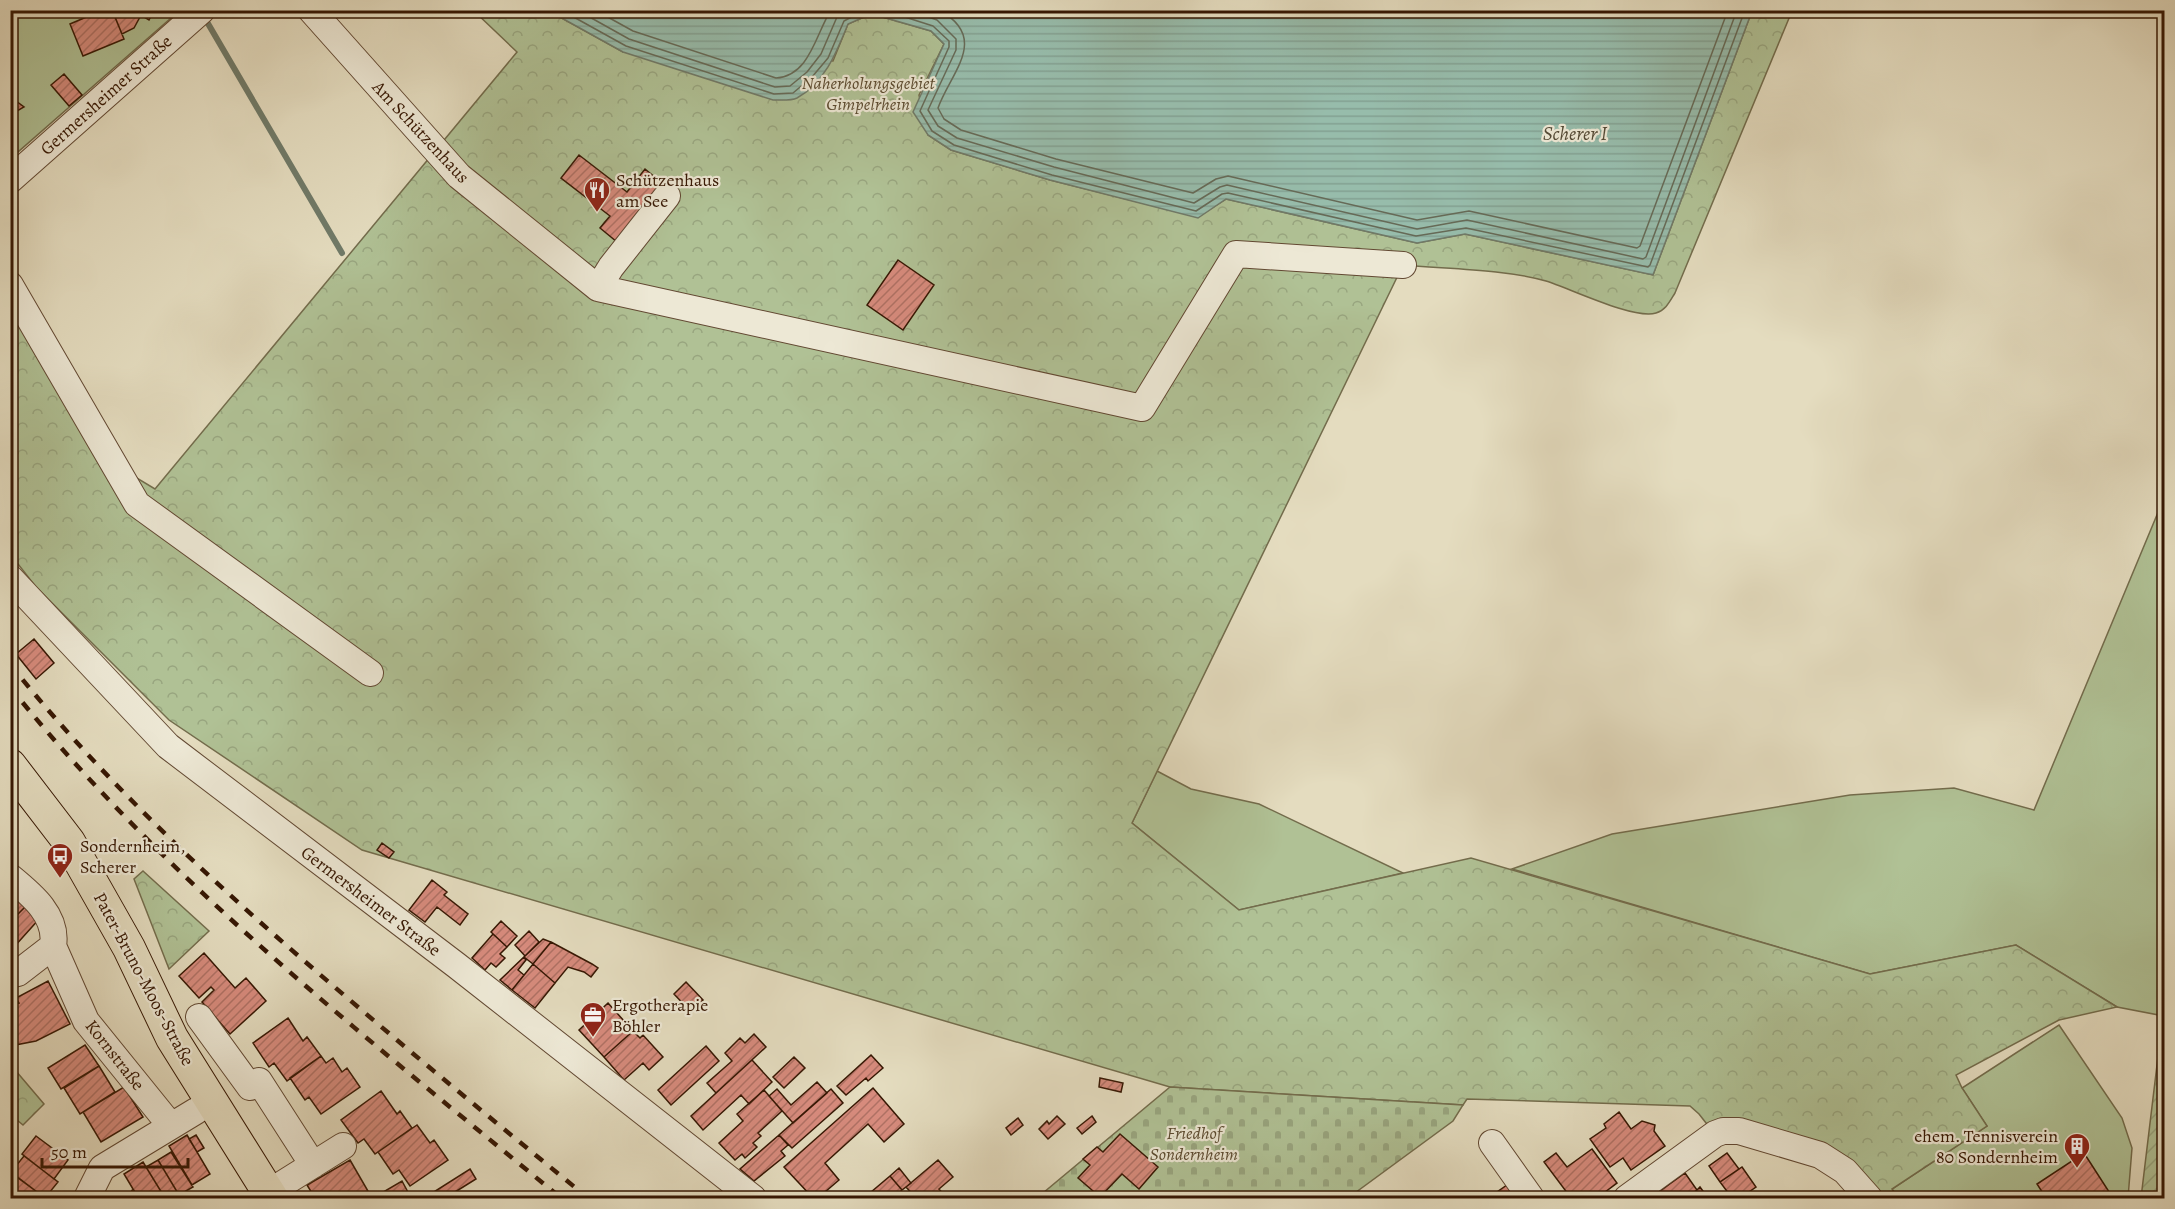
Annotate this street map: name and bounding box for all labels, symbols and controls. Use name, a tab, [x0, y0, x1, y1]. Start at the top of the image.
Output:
street label: Germersheimer Straße	[35, 29, 177, 161]
park label: Naherholungsgebiet Gimpelrhein	[801, 71, 935, 116]
street label: Am Schützenhaus	[367, 75, 475, 188]
water label: Scherer I	[1543, 120, 1607, 147]
place label: Schützenhaus am See	[616, 168, 719, 213]
restaurant icon: Schützenhaus am See	[582, 175, 612, 213]
place label: Sondernheim, Scherer	[80, 834, 186, 879]
street label: Germersheimer Straße	[296, 840, 446, 962]
bus stop icon: Sondernheim, Scherer	[45, 841, 75, 879]
street label: Pater-Bruno-Moos-Straße	[88, 888, 200, 1070]
place label: Ergotherapie Böhler	[612, 993, 708, 1038]
office icon: Ergotherapie Böhler	[578, 1000, 608, 1038]
street label: Kornstraße	[80, 1015, 150, 1095]
park label: Friedhof Sondernheim	[1150, 1121, 1238, 1166]
place label: ehem. Tennisverein 80 Sondernheim	[1914, 1124, 2058, 1169]
scale bar	[42, 1131, 188, 1169]
building icon: ehem. Tennisverein 80 Sondernheim	[2062, 1131, 2092, 1169]
text: 50 m	[51, 1140, 87, 1164]

